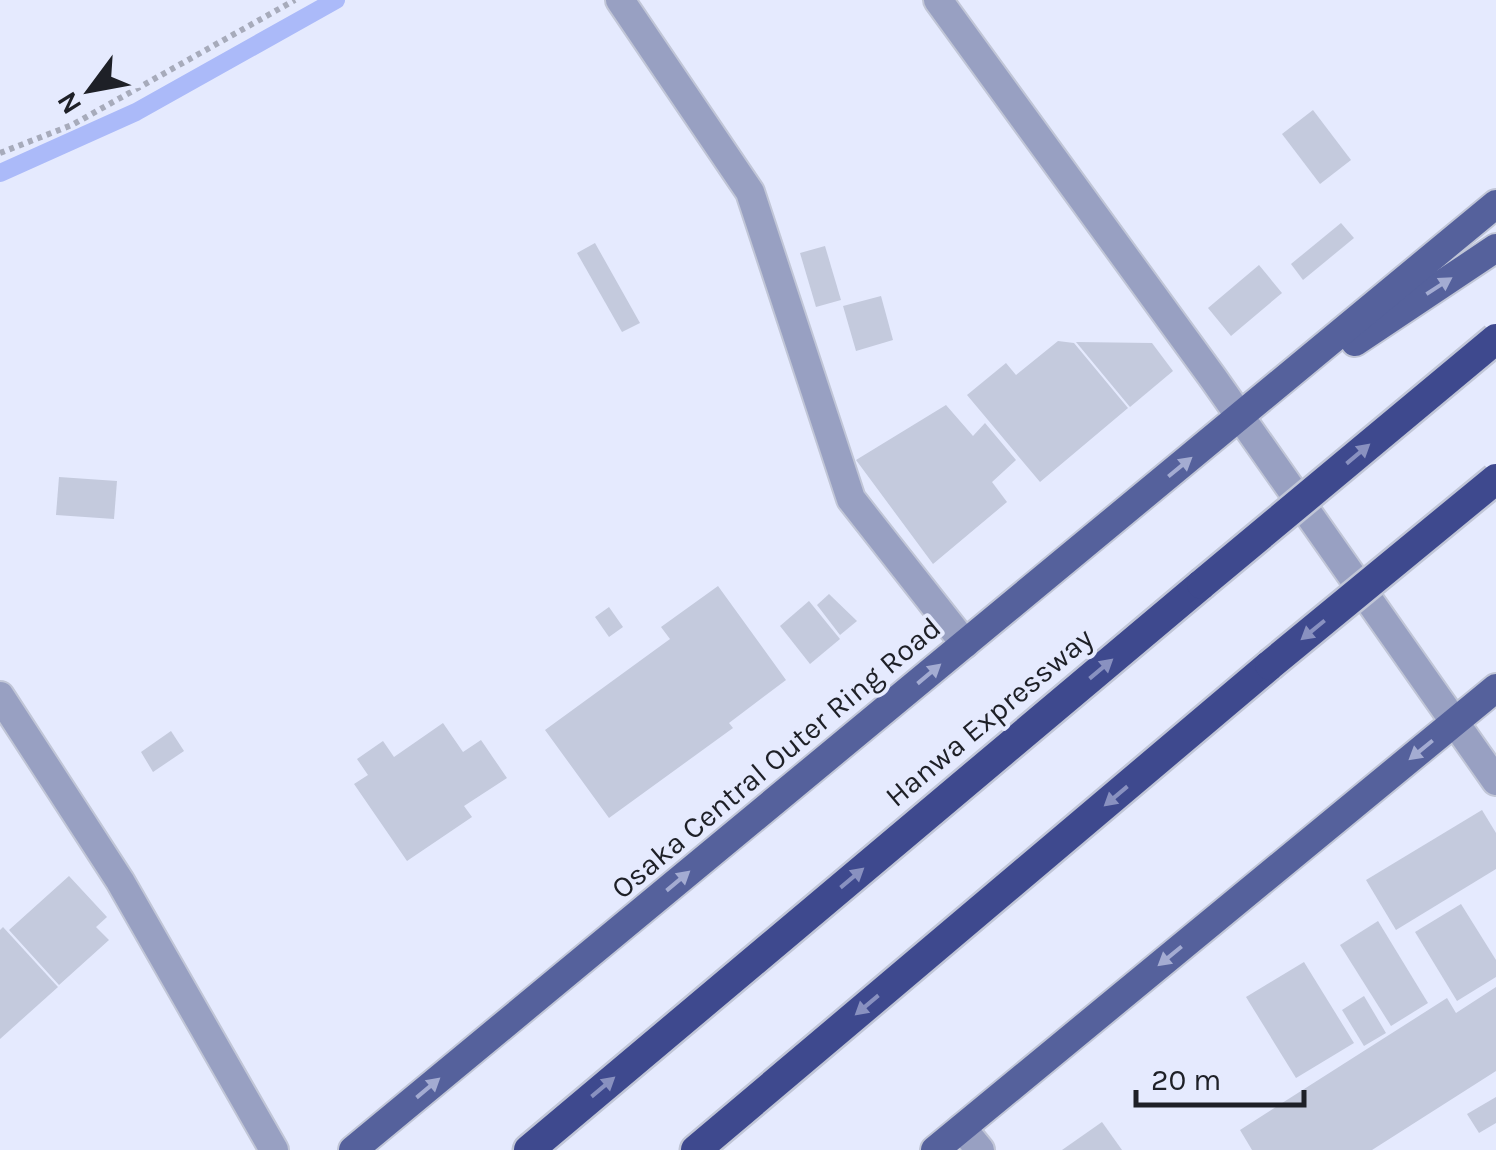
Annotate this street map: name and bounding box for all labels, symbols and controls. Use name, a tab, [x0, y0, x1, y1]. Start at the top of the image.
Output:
north arrow	[40, 40, 140, 140]
text: N	[50, 86, 89, 120]
one-way arrow	[1425, 278, 1452, 296]
one-way arrow	[1345, 444, 1370, 465]
one-way arrow	[1167, 457, 1192, 478]
street label: Osaka Central Outer Ring Road	[604, 610, 948, 906]
one-way arrow	[1300, 619, 1325, 640]
street label: Hanwa Expressway	[878, 620, 1100, 814]
one-way arrow	[1088, 658, 1113, 680]
one-way arrow	[916, 664, 941, 685]
one-way arrow	[1408, 739, 1433, 760]
one-way arrow	[1103, 785, 1128, 806]
one-way arrow	[839, 867, 864, 889]
one-way arrow	[666, 871, 691, 892]
one-way arrow	[1158, 945, 1183, 967]
one-way arrow	[855, 994, 880, 1016]
scale bar	[1136, 1045, 1304, 1107]
text: 20 m	[1151, 1062, 1221, 1098]
one-way arrow	[591, 1077, 616, 1098]
one-way arrow	[415, 1078, 440, 1099]

